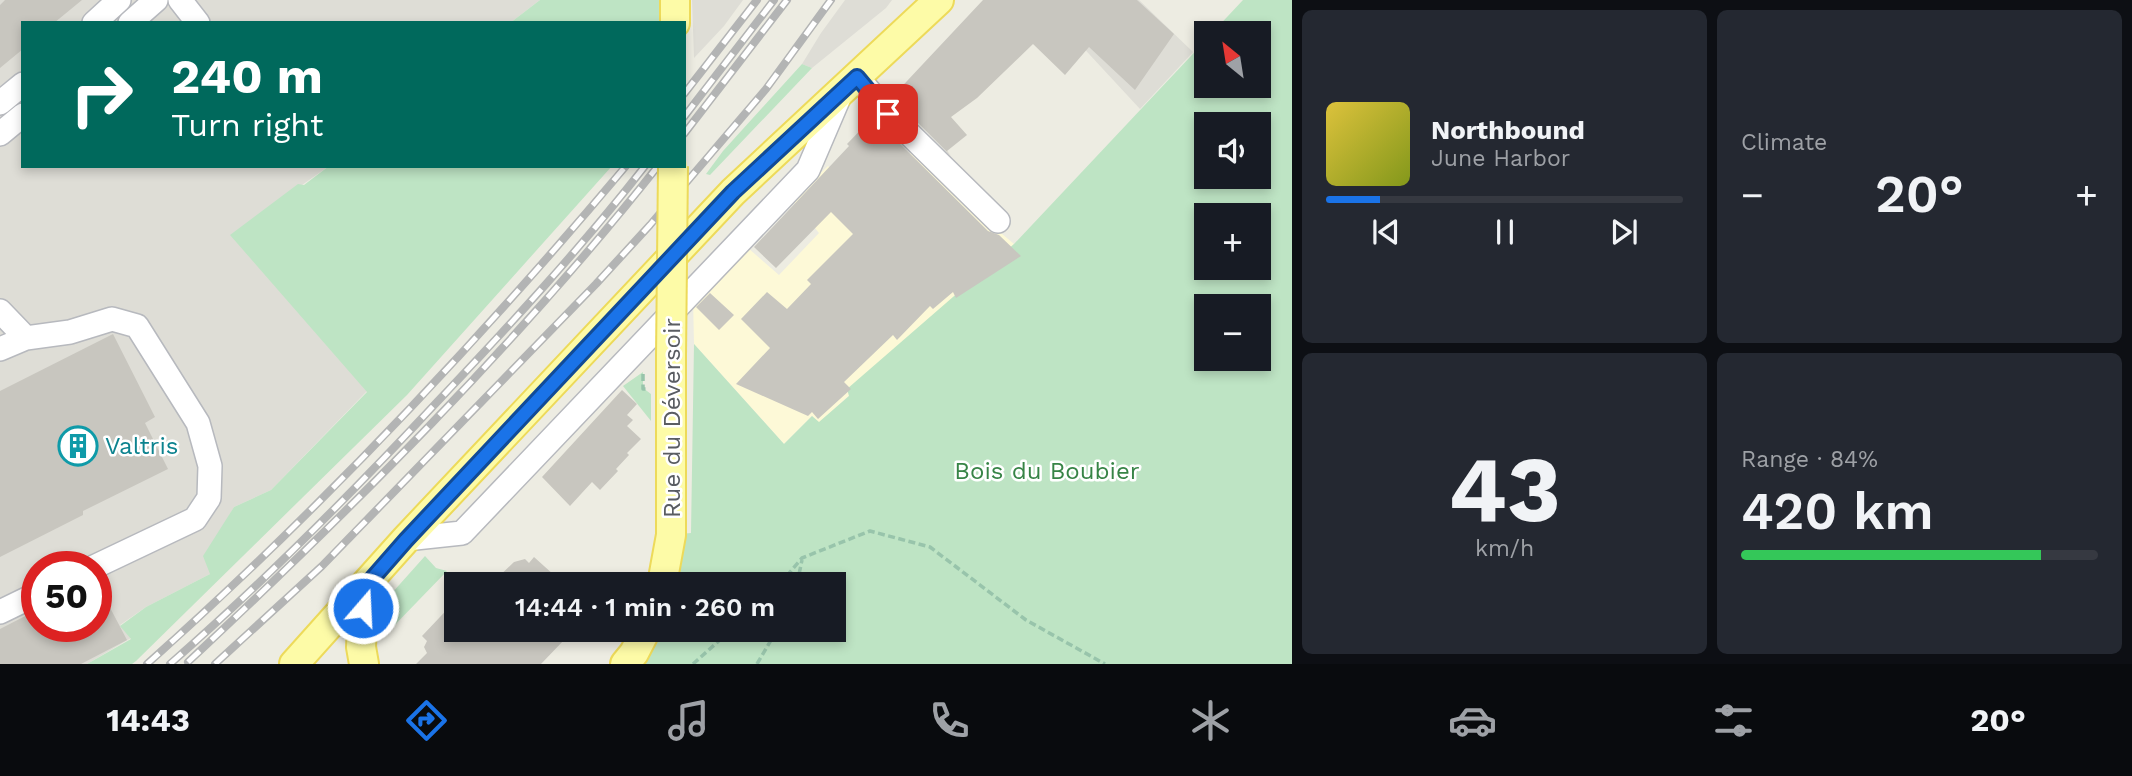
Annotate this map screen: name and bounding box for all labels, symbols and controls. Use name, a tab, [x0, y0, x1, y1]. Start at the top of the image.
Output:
north arrow	[1194, 21, 1270, 98]
map controls	[1194, 21, 1271, 371]
text: 240 m	[171, 47, 323, 105]
icon: right	[56, 49, 147, 140]
pin	[858, 84, 918, 144]
icon: arrive	[869, 95, 907, 133]
text: Turn right	[171, 106, 323, 144]
button: sound	[1194, 112, 1271, 189]
text: Northbound	[1431, 115, 1585, 145]
text: Climate	[1741, 129, 1827, 156]
text: June Harbor	[1431, 145, 1570, 172]
text: 20°	[1875, 164, 1964, 225]
text: −	[1741, 173, 1764, 217]
text: +	[2075, 173, 2098, 217]
button: +	[1194, 203, 1271, 280]
icon: previous	[1367, 213, 1405, 251]
icon: pause	[1486, 213, 1524, 251]
icon: next	[1605, 213, 1643, 251]
button: −	[1194, 294, 1271, 371]
street label: Rue du Déversoir	[658, 318, 686, 518]
building icon: Valtris	[57, 425, 99, 467]
place label: Valtris	[105, 432, 178, 460]
text: 43	[1448, 436, 1561, 543]
text: Range · 84%	[1741, 446, 1878, 473]
park label: Bois du Boubier	[954, 457, 1140, 485]
text: 420 km	[1741, 481, 1934, 542]
text: km/h	[1475, 535, 1534, 562]
speed limit sign: 50	[21, 551, 112, 642]
position arrow	[326, 571, 400, 645]
text: 14:44 · 1 min · 260 m	[515, 592, 775, 622]
icon: directions	[402, 696, 451, 745]
icon: music	[664, 696, 713, 745]
icon: phone	[925, 696, 974, 745]
icon: climate	[1186, 696, 1235, 745]
icon: car	[1448, 696, 1497, 745]
icon: filters	[1709, 696, 1758, 745]
text: 14:43	[106, 701, 190, 739]
text: 20°	[1970, 701, 2026, 739]

